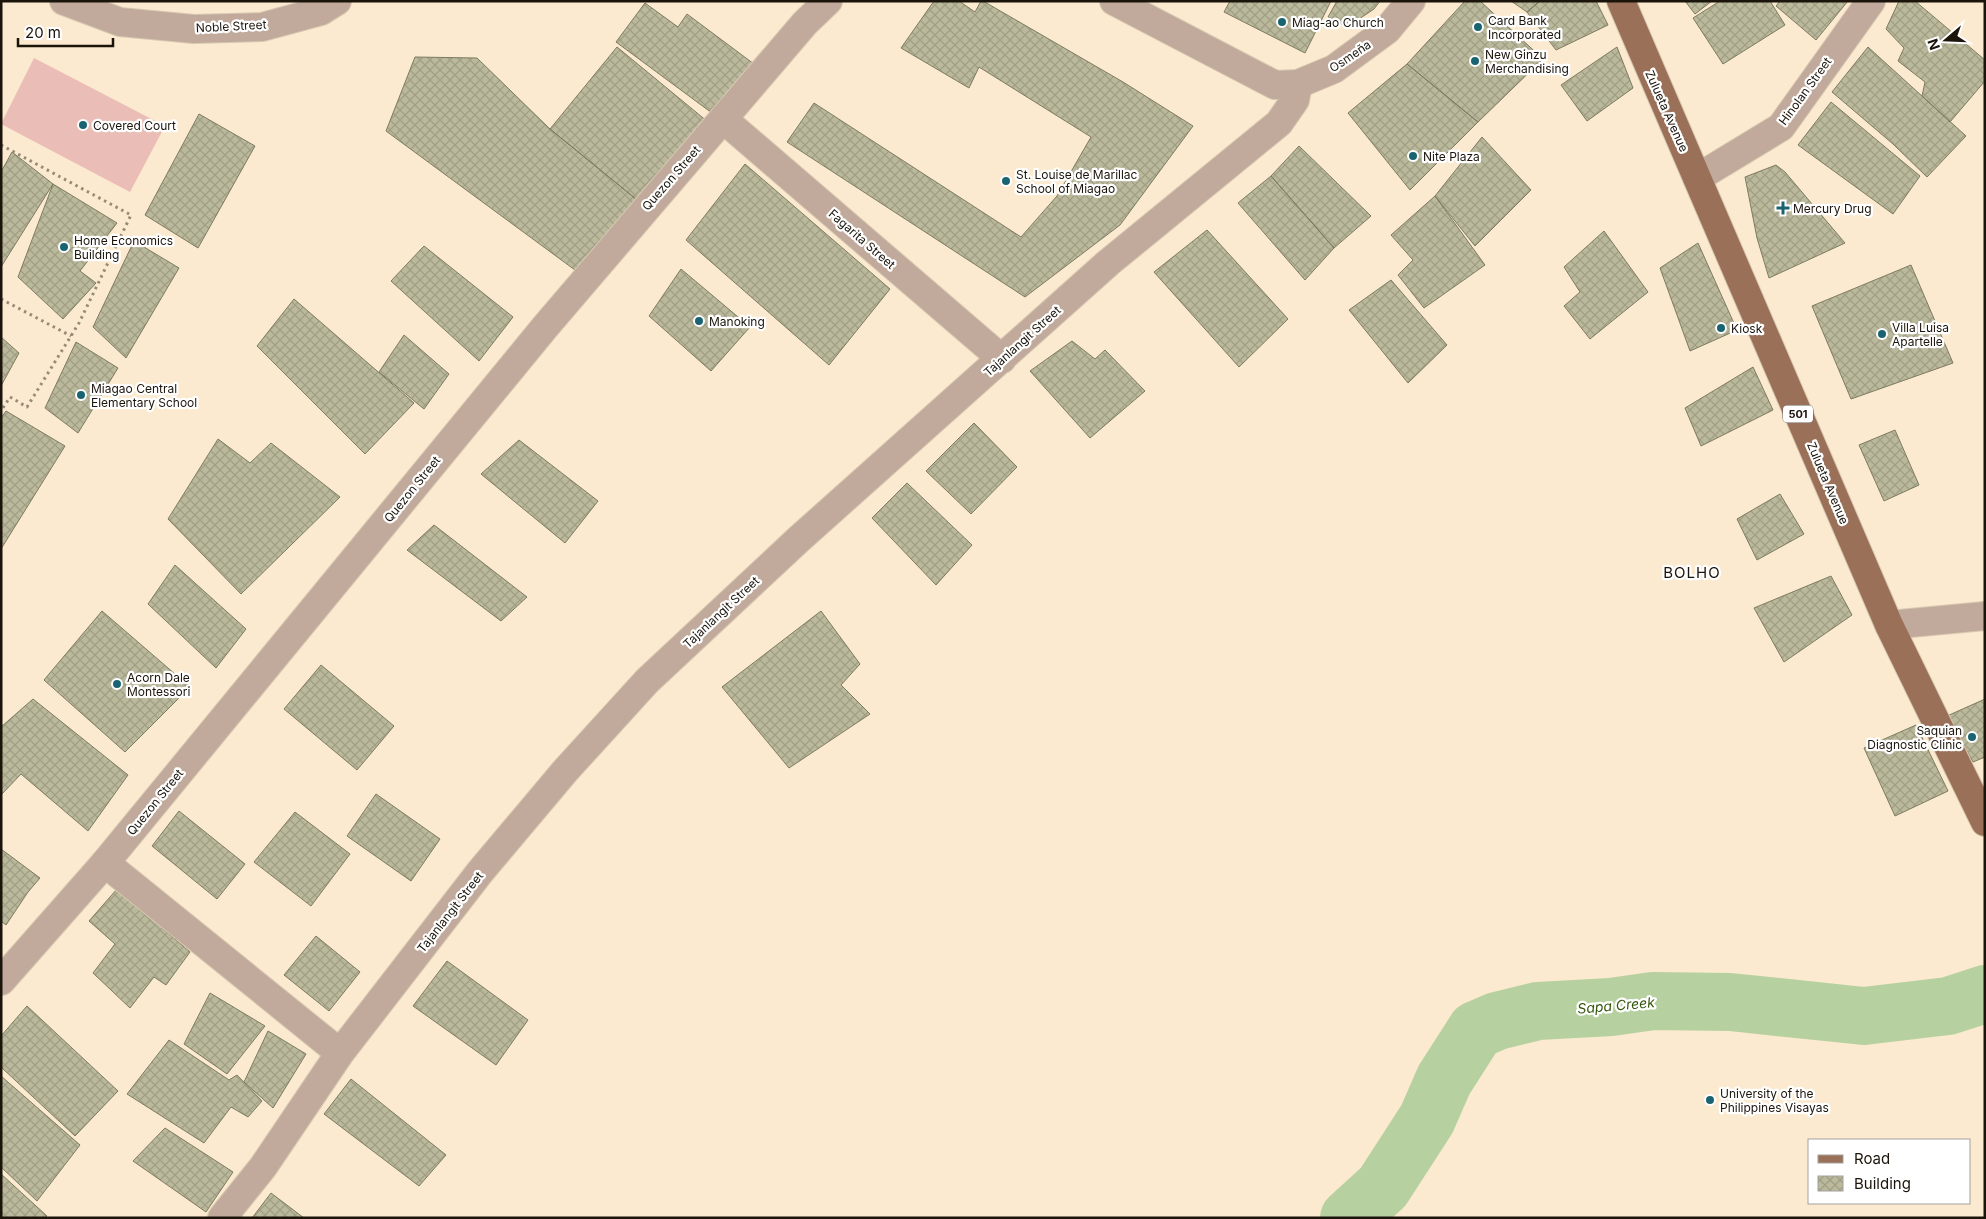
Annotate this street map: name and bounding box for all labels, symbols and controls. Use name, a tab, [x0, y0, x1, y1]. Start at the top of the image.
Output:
place label: Card Bank Incorporated	[1488, 13, 1561, 42]
scale bar	[18, 15, 112, 47]
place label: Miag-ao Church	[1292, 15, 1384, 30]
north arrow	[1921, 15, 1971, 65]
marker: Miag-ao Church	[1276, 16, 1288, 28]
street label: Noble Street	[195, 17, 267, 35]
marker: Card Bank Incorporated	[1472, 21, 1484, 33]
text: 20 m	[25, 23, 61, 42]
street label: Osmeña	[1326, 37, 1374, 75]
text: N	[1923, 37, 1943, 52]
place label: New Ginzu Merchandising	[1485, 47, 1569, 76]
street label: Hinolan Street	[1775, 54, 1835, 128]
marker: New Ginzu Merchandising	[1469, 55, 1481, 67]
street label: Zulueta Avenue	[1642, 68, 1692, 154]
place label: Covered Court	[93, 118, 176, 133]
marker: Covered Court	[77, 119, 89, 131]
street label: Quezon Street	[639, 142, 703, 214]
place label: Nite Plaza	[1423, 149, 1480, 164]
marker: Nite Plaza	[1407, 150, 1419, 162]
place label: St. Louise de Marillac School of Miagao	[1016, 167, 1138, 196]
marker: St. Louise de Marillac School of Miagao	[1000, 175, 1012, 187]
place label: Mercury Drug	[1793, 201, 1872, 216]
marker: Mercury Drug	[1777, 202, 1789, 214]
street label: Fagarita Street	[826, 206, 898, 272]
place label: Home Economics Building	[74, 233, 173, 262]
marker: Home Economics Building	[58, 241, 70, 253]
street label: Tajanlangit Street	[980, 302, 1064, 380]
place label: Manoking	[709, 314, 765, 329]
marker: Manoking	[693, 315, 705, 327]
place label: Villa Luisa Apartelle	[1892, 320, 1949, 349]
place label: Kiosk	[1731, 321, 1763, 336]
marker: Kiosk	[1715, 322, 1727, 334]
marker: Villa Luisa Apartelle	[1876, 328, 1888, 340]
place label: Miagao Central Elementary School	[91, 381, 197, 410]
marker: Miagao Central Elementary School	[75, 389, 87, 401]
road number: 501	[1783, 406, 1813, 422]
street label: Zulueta Avenue	[1804, 440, 1852, 526]
street label: Quezon Street	[381, 453, 443, 525]
district label: BOLHO	[1663, 563, 1721, 582]
street label: Tajanlangit Street	[680, 573, 762, 651]
place label: Acorn Dale Montessori	[127, 670, 190, 699]
marker: Acorn Dale Montessori	[111, 678, 123, 690]
place label: Saquian Diagnostic Clinic	[1867, 723, 1962, 752]
marker: Saquian Diagnostic Clinic	[1966, 731, 1978, 743]
street label: Quezon Street	[124, 766, 186, 838]
street label: Tajanlangit Street	[414, 869, 486, 955]
water label: Sapa Creek	[1577, 993, 1656, 1017]
place label: University of the Philippines Visayas	[1720, 1086, 1829, 1115]
marker: University of the Philippines Visayas	[1704, 1094, 1716, 1106]
legend	[1808, 1139, 1971, 1204]
text: Road	[1854, 1149, 1890, 1168]
text: Building	[1854, 1174, 1911, 1193]

